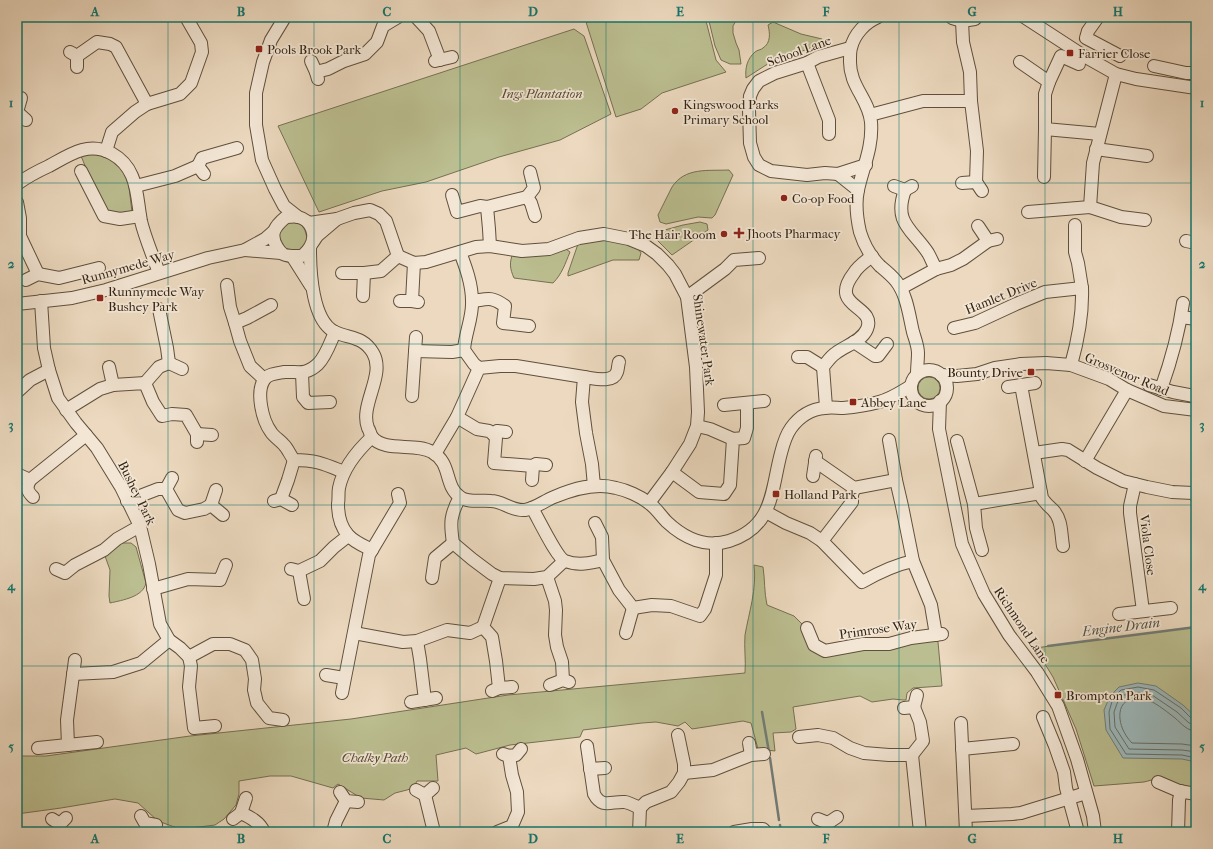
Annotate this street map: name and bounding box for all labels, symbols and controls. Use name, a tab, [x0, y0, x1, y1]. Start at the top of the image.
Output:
text: A	[90, 4, 100, 19]
text: B	[237, 4, 246, 19]
text: C	[383, 4, 392, 19]
text: D	[528, 4, 538, 19]
text: E	[676, 4, 684, 19]
text: F	[822, 4, 830, 19]
text: G	[967, 4, 977, 19]
text: H	[1113, 4, 1124, 19]
street label: School Lane	[765, 32, 834, 69]
place label: Pools Brook Park	[267, 42, 361, 57]
marker: Pools Brook Park	[254, 44, 264, 54]
place label: Farrier Close	[1078, 46, 1151, 61]
marker: Farrier Close	[1065, 48, 1075, 58]
park label: Ings Plantation	[501, 86, 582, 101]
text: 1	[9, 95, 14, 110]
text: 1	[1200, 95, 1205, 110]
place label: Kingswood Parks Primary School	[683, 97, 779, 127]
marker: Kingswood Parks Primary School	[670, 106, 680, 116]
place label: Co-op Food	[792, 191, 855, 206]
marker: Co-op Food	[779, 193, 789, 203]
place label: Jhoots Pharmacy	[746, 226, 842, 241]
place label: The Hair Room	[629, 227, 716, 242]
marker: Jhoots Pharmacy	[734, 228, 744, 238]
marker: The Hair Room	[719, 229, 729, 239]
street label: Runnymede Way	[80, 246, 177, 287]
text: 2	[8, 256, 15, 271]
text: 2	[1199, 256, 1206, 271]
street label: Hamlet Drive	[963, 275, 1040, 317]
place label: Runnymede Way Bushey Park	[108, 284, 205, 314]
marker: Runnymede Way Bushey Park	[95, 293, 105, 303]
street label: Shinewater Park	[690, 293, 718, 387]
street label: Grosvenor Road	[1083, 350, 1172, 399]
place label: Bounty Drive	[947, 365, 1024, 380]
marker: Bounty Drive	[1026, 367, 1036, 377]
place label: Abbey Lane	[860, 395, 927, 410]
marker: Abbey Lane	[848, 397, 858, 407]
text: 3	[8, 417, 14, 433]
text: 3	[1199, 417, 1205, 433]
street label: Bushey Park	[115, 458, 159, 528]
place label: Holland Park	[784, 487, 857, 502]
marker: Holland Park	[771, 489, 781, 499]
street label: Viola Close	[1137, 513, 1159, 577]
text: 4	[6, 578, 16, 594]
text: 4	[1197, 578, 1207, 594]
street label: Richmond Lane	[991, 584, 1053, 666]
water label: Engine Drain	[1080, 614, 1161, 640]
street label: Primrose Way	[838, 616, 919, 642]
place label: Brompton Park	[1066, 688, 1152, 703]
marker: Brompton Park	[1053, 690, 1063, 700]
text: 5	[8, 739, 14, 754]
text: 5	[1199, 739, 1205, 754]
park label: Chalky Path	[342, 750, 408, 765]
text: A	[90, 831, 100, 846]
text: B	[237, 831, 246, 846]
text: C	[383, 831, 392, 846]
text: D	[528, 831, 538, 846]
text: E	[676, 831, 684, 846]
text: F	[822, 831, 830, 846]
text: G	[967, 831, 977, 846]
text: H	[1113, 831, 1124, 846]

